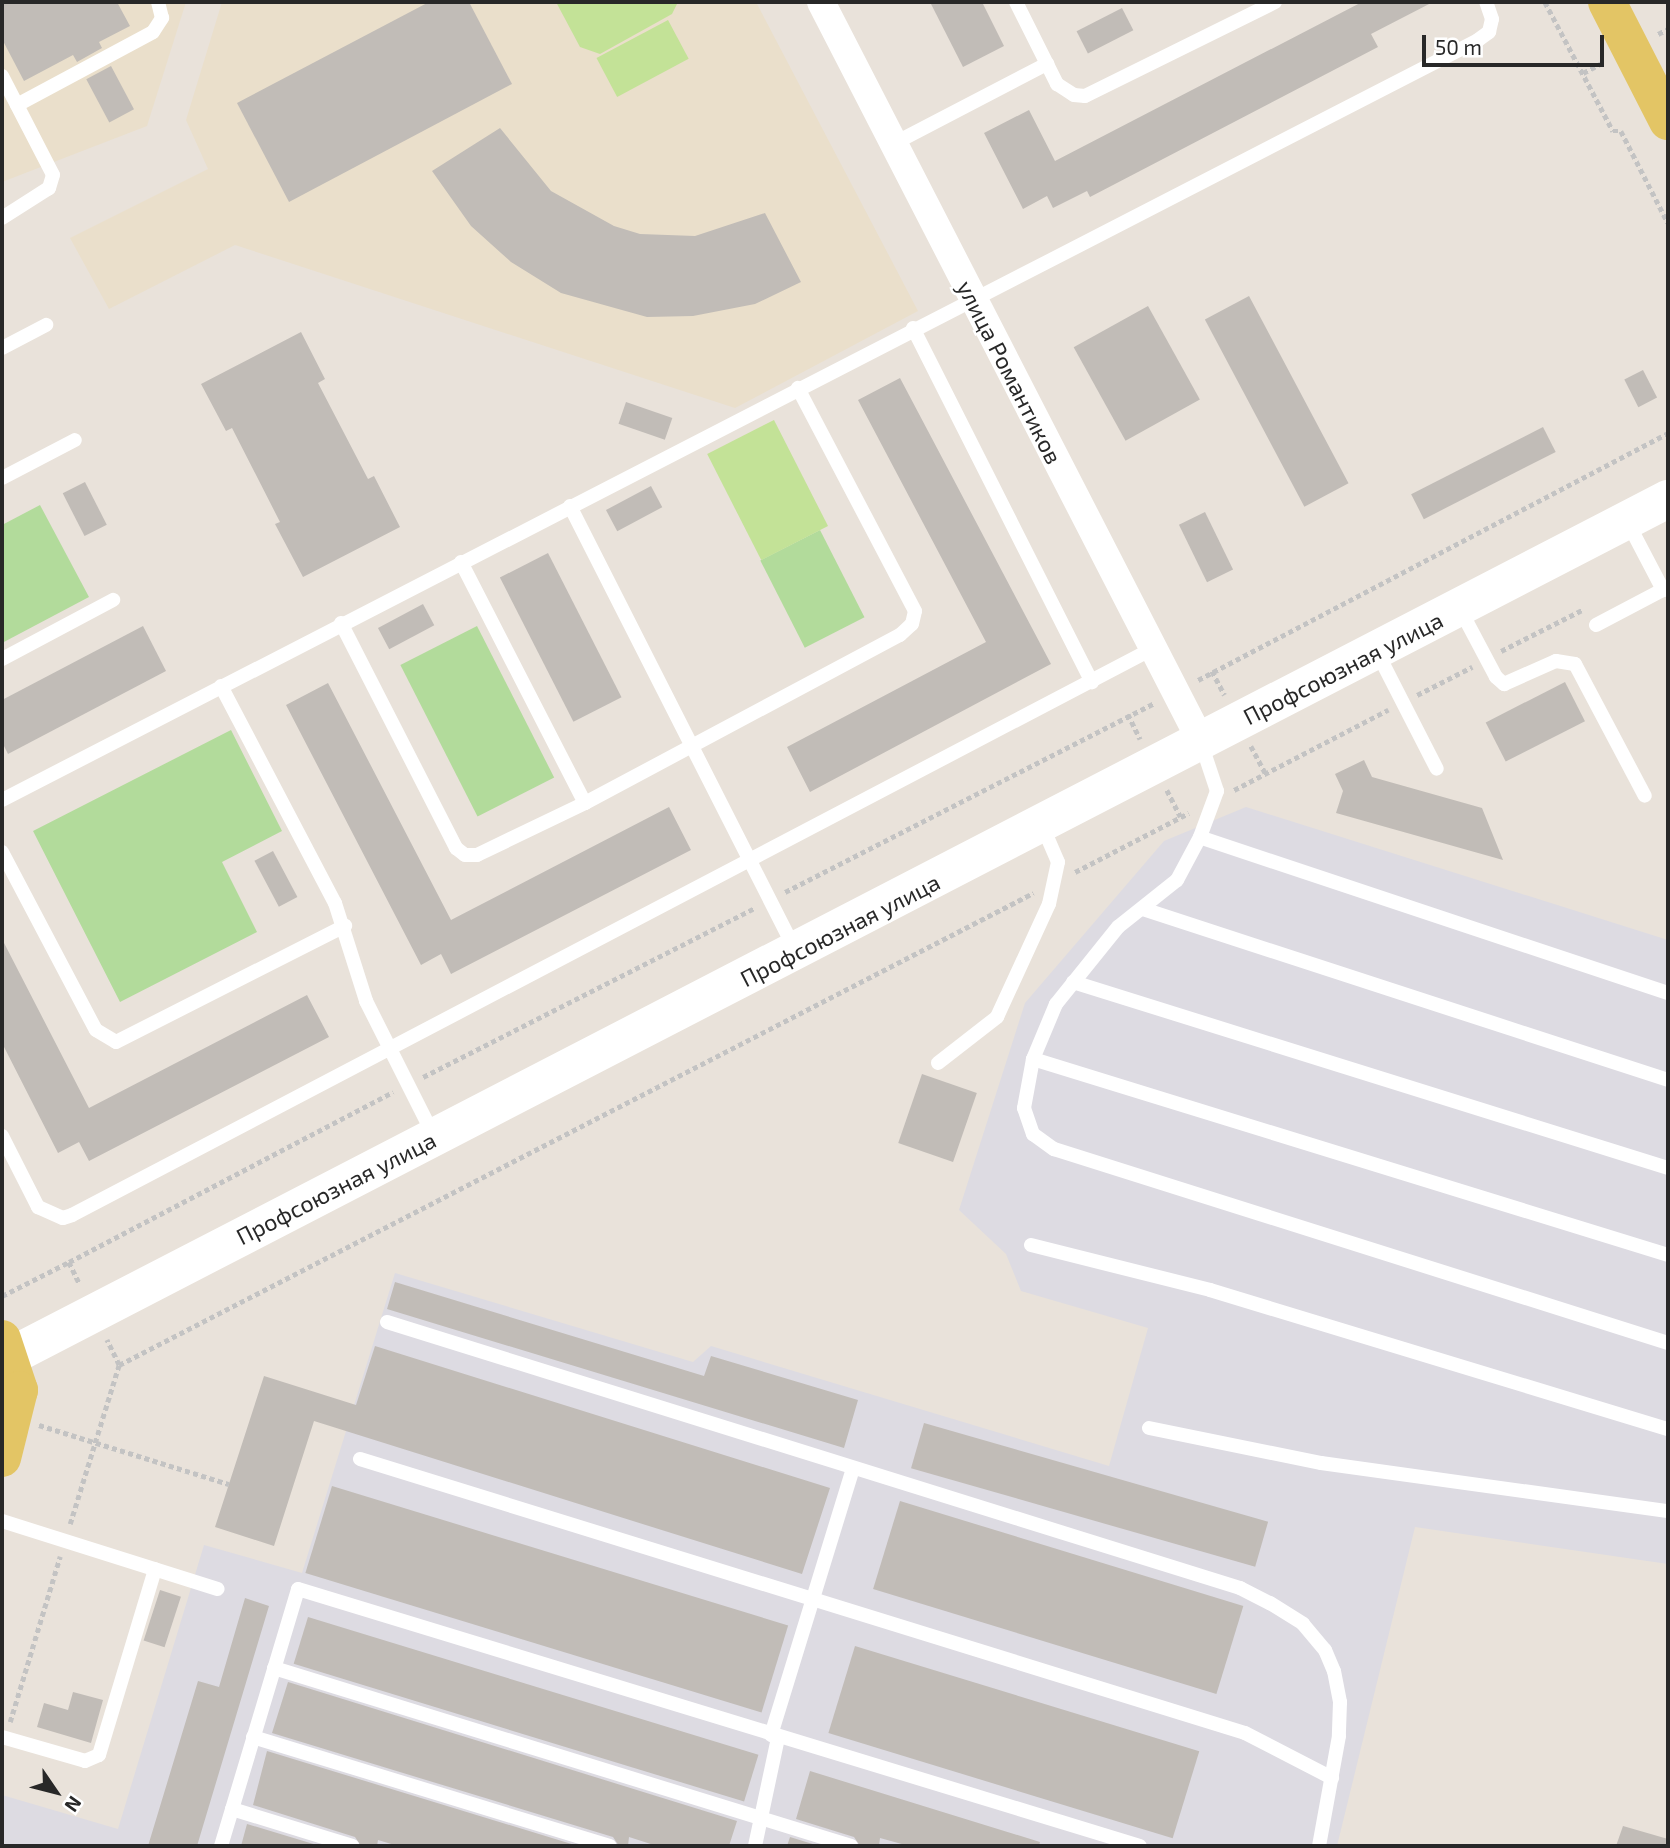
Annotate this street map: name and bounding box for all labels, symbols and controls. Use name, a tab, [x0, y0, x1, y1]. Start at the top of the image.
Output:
scale bar	[1425, 21, 1607, 65]
text: 50 m	[1435, 34, 1482, 59]
street label: улица Романтиков	[952, 276, 1068, 468]
street label: Профсоюзная улица	[1239, 606, 1447, 730]
street label: Профсоюзная улица	[736, 868, 944, 992]
street label: Профсоюзная улица	[232, 1126, 440, 1250]
north arrow	[21, 1757, 91, 1827]
text: N	[60, 1792, 87, 1817]

